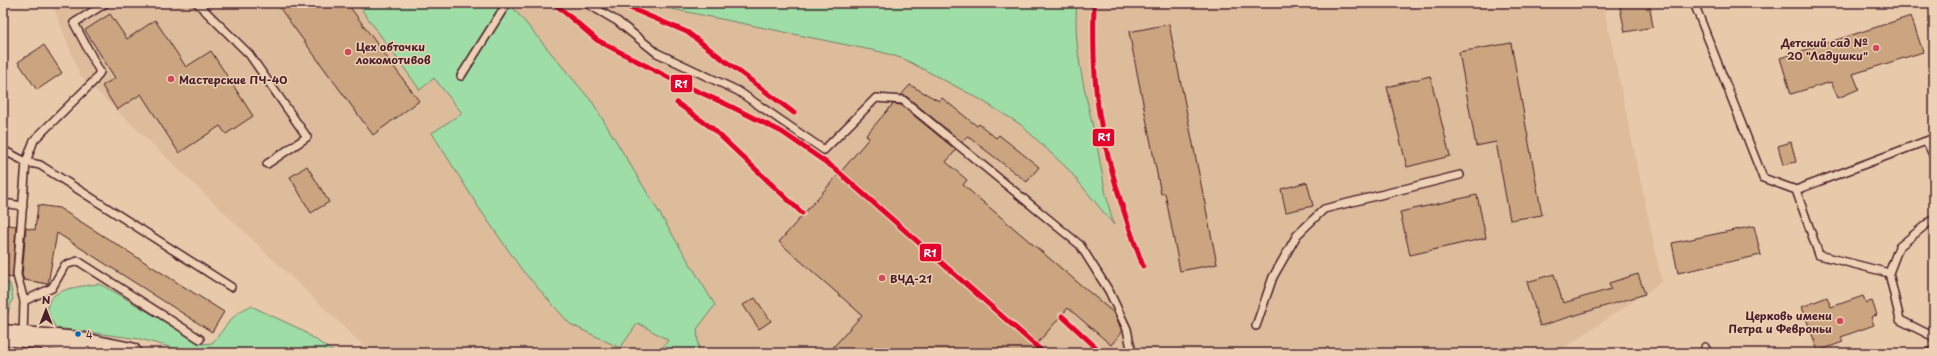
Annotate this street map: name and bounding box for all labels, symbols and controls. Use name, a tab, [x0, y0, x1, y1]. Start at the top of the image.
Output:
place label: Детский сад № 20 "Ладушки"	[1780, 34, 1869, 64]
place label: Цех обточки локомотивов	[355, 38, 431, 68]
marker: Детский сад № 20 "Ладушки"	[1871, 43, 1881, 53]
marker: Цех обточки локомотивов	[343, 47, 353, 57]
place label: Мастерские ПЧ-40	[179, 71, 287, 88]
marker: Мастерские ПЧ-40	[166, 74, 176, 84]
line badge: R1	[670, 74, 693, 93]
text: R1	[675, 75, 687, 92]
line badge: R1	[1092, 128, 1115, 147]
text: R1	[1098, 128, 1110, 145]
line badge: R1	[919, 243, 942, 262]
text: R1	[924, 244, 936, 261]
place label: ВЧД-21	[890, 270, 932, 287]
marker: ВЧД-21	[877, 273, 887, 283]
north arrow	[26, 290, 66, 330]
text: N	[42, 291, 51, 308]
place label: Церковь имени Петра и Февроньи	[1729, 307, 1832, 337]
marker: Церковь имени Петра и Февроньи	[1835, 316, 1845, 326]
place label: 4	[86, 327, 93, 342]
marker: 4	[73, 329, 83, 339]

